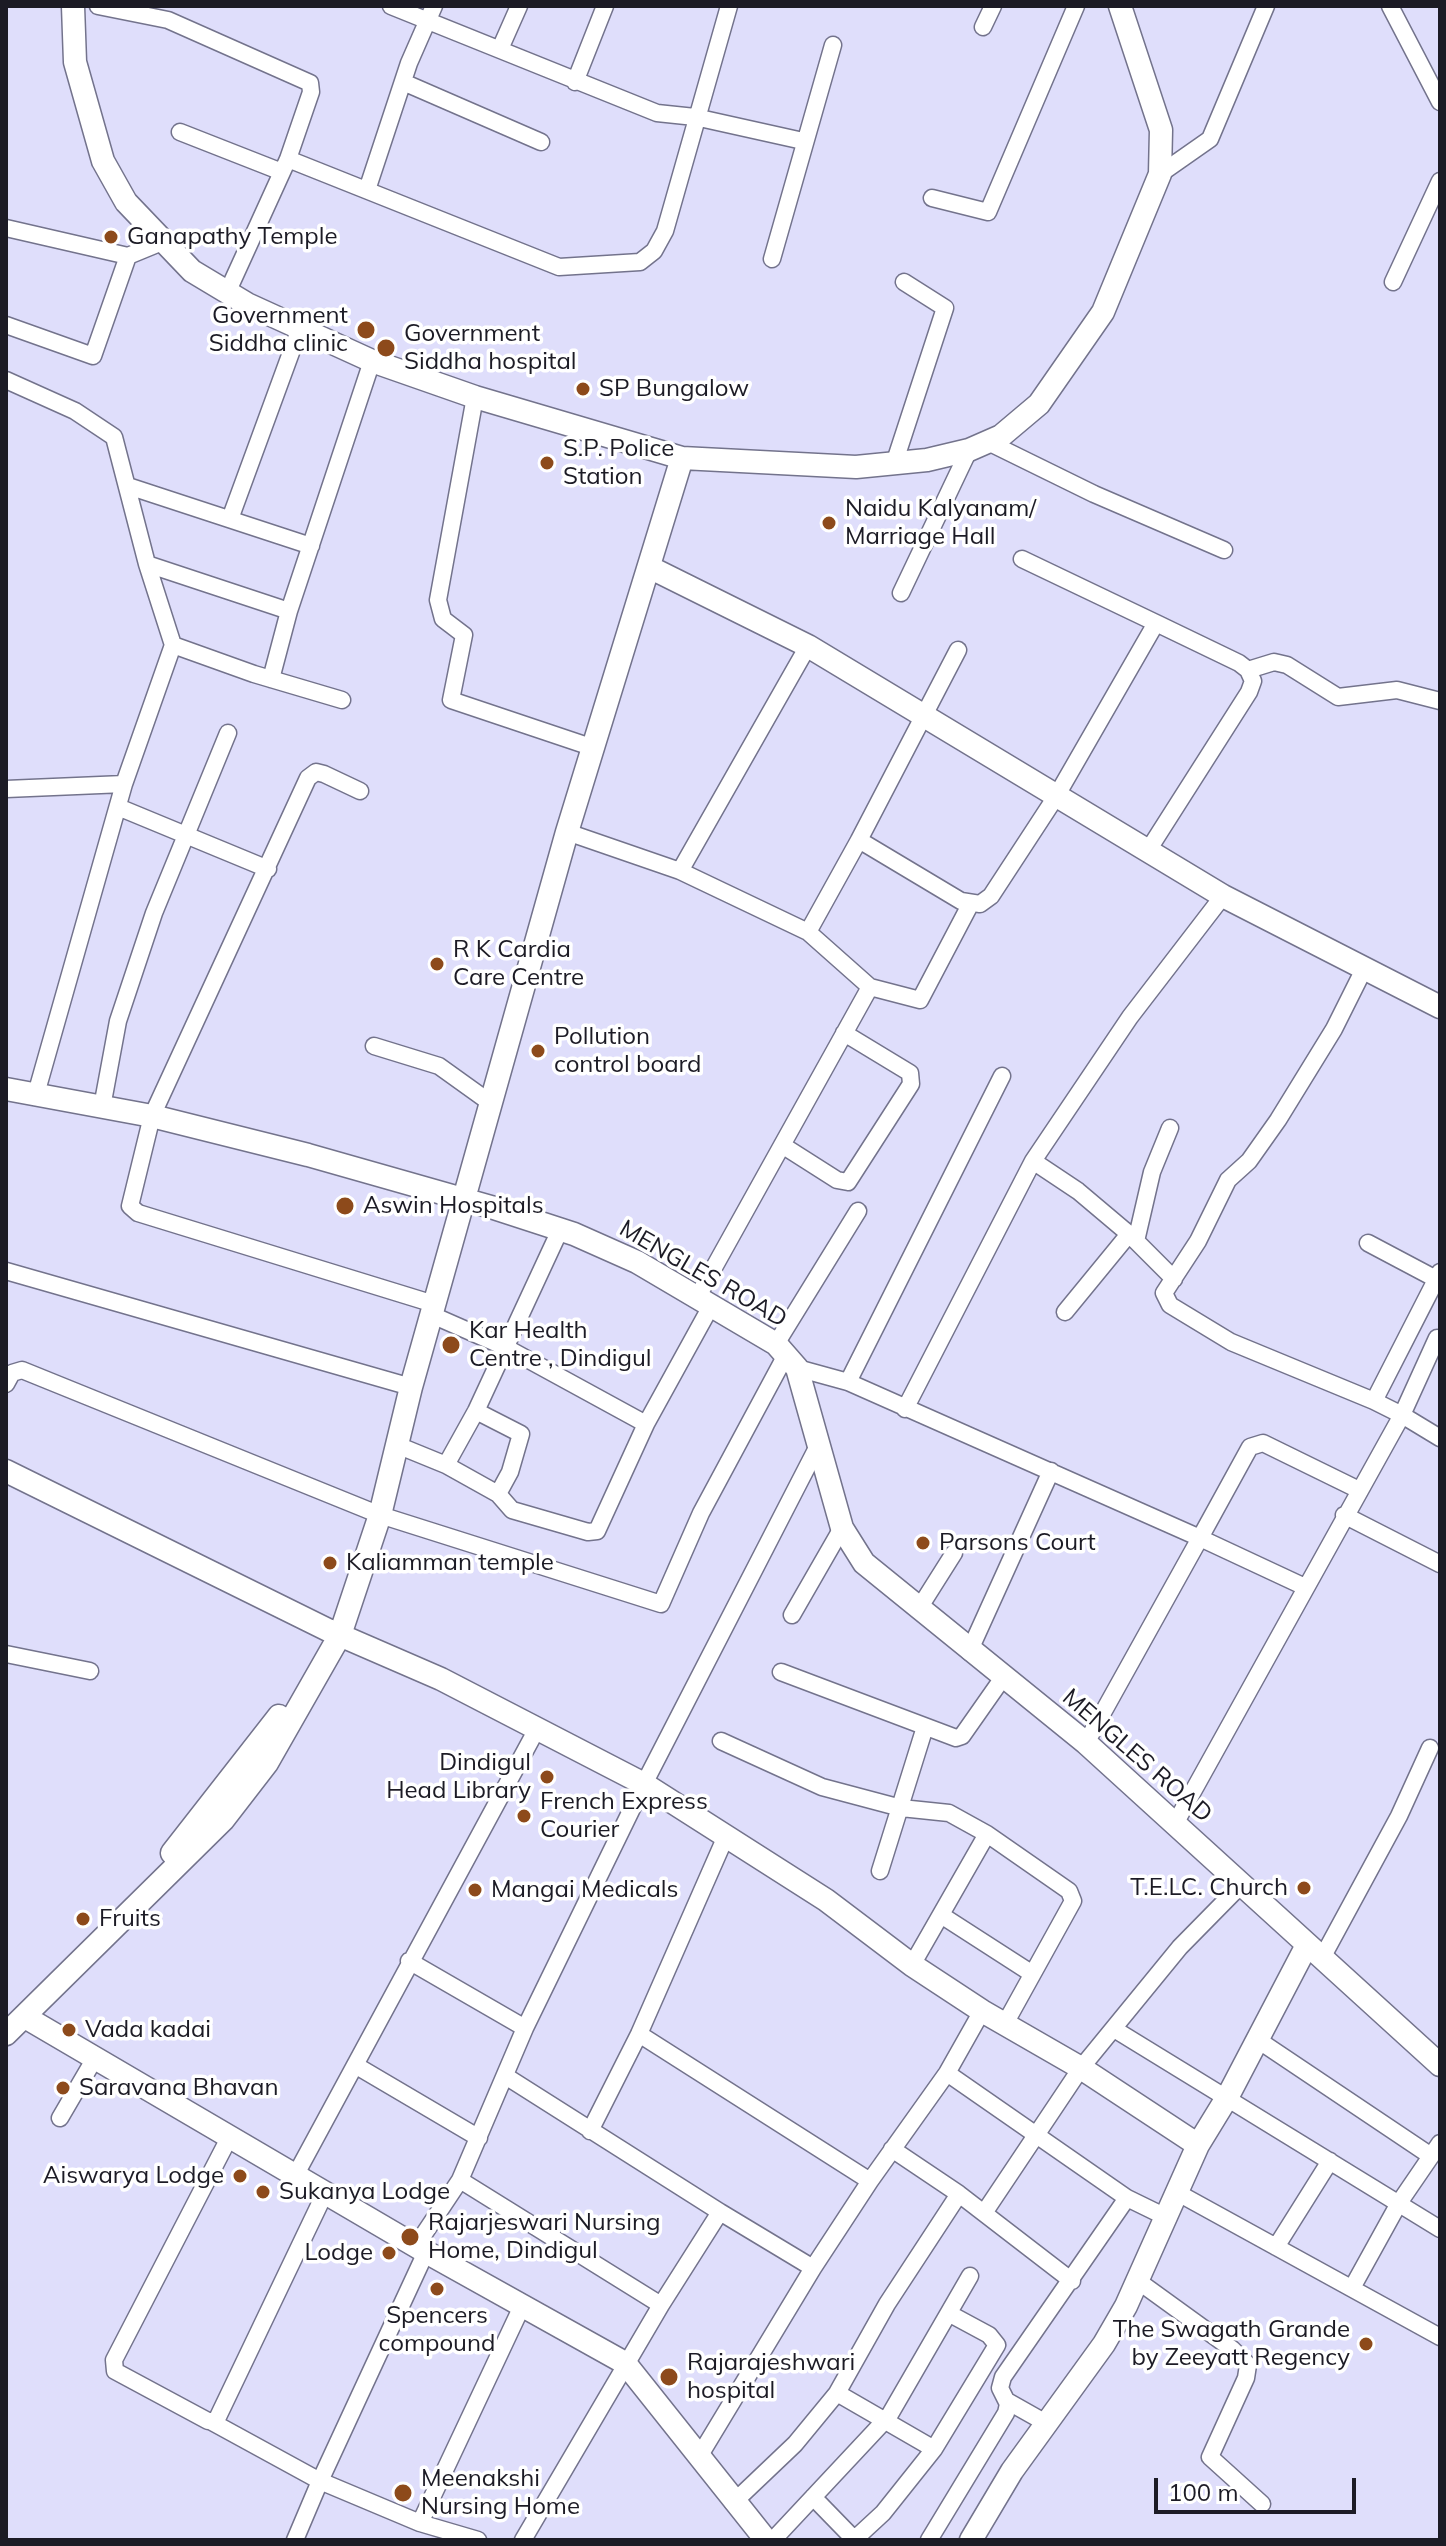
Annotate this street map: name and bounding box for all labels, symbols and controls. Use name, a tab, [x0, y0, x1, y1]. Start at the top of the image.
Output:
place label: Ganapathy Temple	[127, 223, 338, 251]
marker: Ganapathy Temple	[102, 228, 120, 246]
place label: Government Siddha clinic	[209, 302, 348, 358]
marker: Government Siddha clinic	[355, 319, 377, 341]
place label: Government Siddha hospital	[404, 320, 576, 376]
marker: Government Siddha hospital	[375, 337, 397, 359]
place label: SP Bungalow	[599, 375, 749, 403]
marker: SP Bungalow	[574, 380, 592, 398]
place label: S.P. Police Station	[563, 435, 674, 491]
marker: S.P. Police Station	[538, 454, 556, 472]
place label: Naidu Kalyanam/ Marriage Hall	[845, 495, 1036, 551]
marker: Naidu Kalyanam/ Marriage Hall	[820, 514, 838, 532]
place label: R K Cardia Care Centre	[453, 936, 584, 992]
marker: R K Cardia Care Centre	[428, 955, 446, 973]
place label: Pollution control board	[554, 1023, 702, 1079]
marker: Pollution control board	[529, 1042, 547, 1060]
place label: Aswin Hospitals	[363, 1192, 544, 1220]
marker: Aswin Hospitals	[334, 1195, 356, 1217]
street label: MENGLES ROAD	[614, 1214, 792, 1334]
place label: Kar Health Centre , Dindigul	[469, 1317, 652, 1373]
marker: Kar Health Centre , Dindigul	[440, 1334, 462, 1356]
place label: Parsons Court	[939, 1529, 1096, 1557]
marker: Parsons Court	[914, 1534, 932, 1552]
place label: Kaliamman temple	[346, 1549, 554, 1577]
marker: Kaliamman temple	[321, 1554, 339, 1572]
street label: MENGLES ROAD	[1056, 1683, 1218, 1829]
place label: Dindigul Head Library	[386, 1749, 531, 1805]
marker: Dindigul Head Library	[538, 1768, 556, 1786]
place label: French Express Courier	[540, 1788, 708, 1844]
marker: French Express Courier	[515, 1807, 533, 1825]
place label: T.E.LC. Church	[1130, 1874, 1288, 1902]
place label: Mangai Medicals	[491, 1876, 678, 1904]
marker: T.E.LC. Church	[1295, 1879, 1313, 1897]
marker: Mangai Medicals	[466, 1881, 484, 1899]
place label: Fruits	[99, 1905, 161, 1933]
marker: Fruits	[74, 1910, 92, 1928]
place label: Vada kadai	[85, 2016, 211, 2044]
marker: Vada kadai	[60, 2021, 78, 2039]
place label: Saravana Bhavan	[79, 2074, 278, 2102]
marker: Saravana Bhavan	[54, 2079, 72, 2097]
place label: Aiswarya Lodge	[43, 2162, 224, 2190]
marker: Aiswarya Lodge	[231, 2167, 249, 2185]
place label: Sukanya Lodge	[279, 2178, 450, 2206]
marker: Sukanya Lodge	[254, 2183, 272, 2201]
place label: Rajarjeswari Nursing Home, Dindigul	[428, 2209, 660, 2265]
marker: Rajarjeswari Nursing Home, Dindigul	[399, 2226, 421, 2248]
place label: Lodge	[304, 2239, 373, 2267]
marker: Lodge	[380, 2244, 398, 2262]
marker: Spencers compound	[428, 2280, 446, 2298]
place label: Spencers compound	[379, 2302, 495, 2358]
place label: The Swagath Grande by Zeeyatt Regency	[1113, 2316, 1350, 2372]
marker: The Swagath Grande by Zeeyatt Regency	[1357, 2335, 1375, 2353]
place label: Rajarajeshwari hospital	[687, 2349, 855, 2405]
marker: Rajarajeshwari hospital	[658, 2366, 680, 2388]
scale bar	[1158, 2462, 1360, 2512]
place label: Meenakshi Nursing Home	[421, 2465, 580, 2521]
text: 100 m	[1168, 2477, 1239, 2507]
marker: Meenakshi Nursing Home	[392, 2482, 414, 2504]

